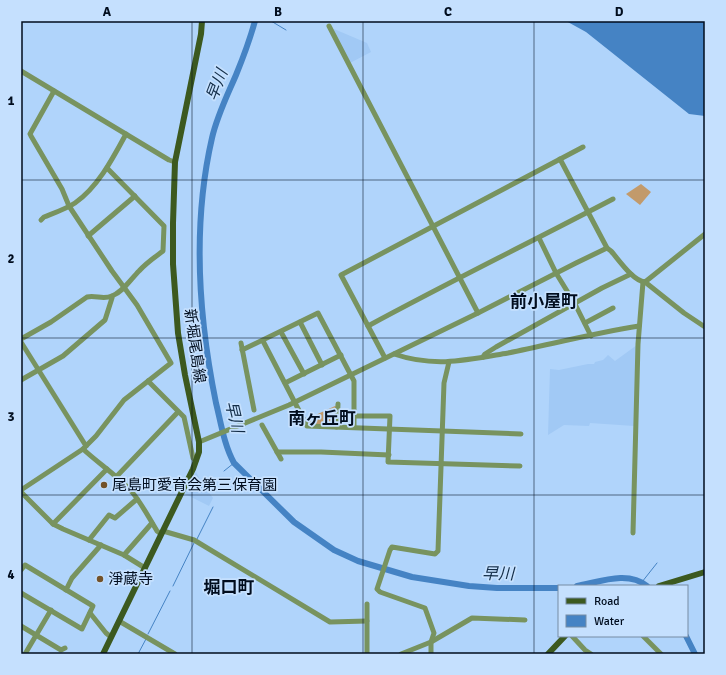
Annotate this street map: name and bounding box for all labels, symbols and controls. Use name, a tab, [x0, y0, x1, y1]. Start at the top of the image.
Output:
text: A	[103, 4, 112, 20]
text: B	[274, 4, 282, 20]
text: C	[444, 4, 452, 20]
text: D	[615, 4, 624, 20]
water label: 早川	[202, 65, 233, 104]
text: 1	[7, 93, 15, 109]
text: 2	[7, 251, 15, 267]
district label: 前小屋町	[510, 291, 578, 312]
street label: 新堀尾島線	[181, 308, 209, 384]
water label: 早川	[221, 399, 248, 437]
district label: 南ヶ丘町	[288, 408, 356, 429]
text: 3	[7, 409, 15, 425]
place label: 尾島町愛育会第三保育園	[112, 476, 277, 494]
marker: 尾島町愛育会第三保育園	[99, 480, 109, 490]
water label: 早川	[482, 564, 516, 584]
text: 4	[7, 567, 15, 583]
place label: 淨蔵寺	[108, 570, 153, 588]
marker: 淨蔵寺	[95, 574, 105, 584]
district label: 堀口町	[204, 577, 255, 598]
legend	[558, 585, 688, 637]
text: Road	[594, 594, 620, 609]
text: Water	[594, 614, 625, 629]

